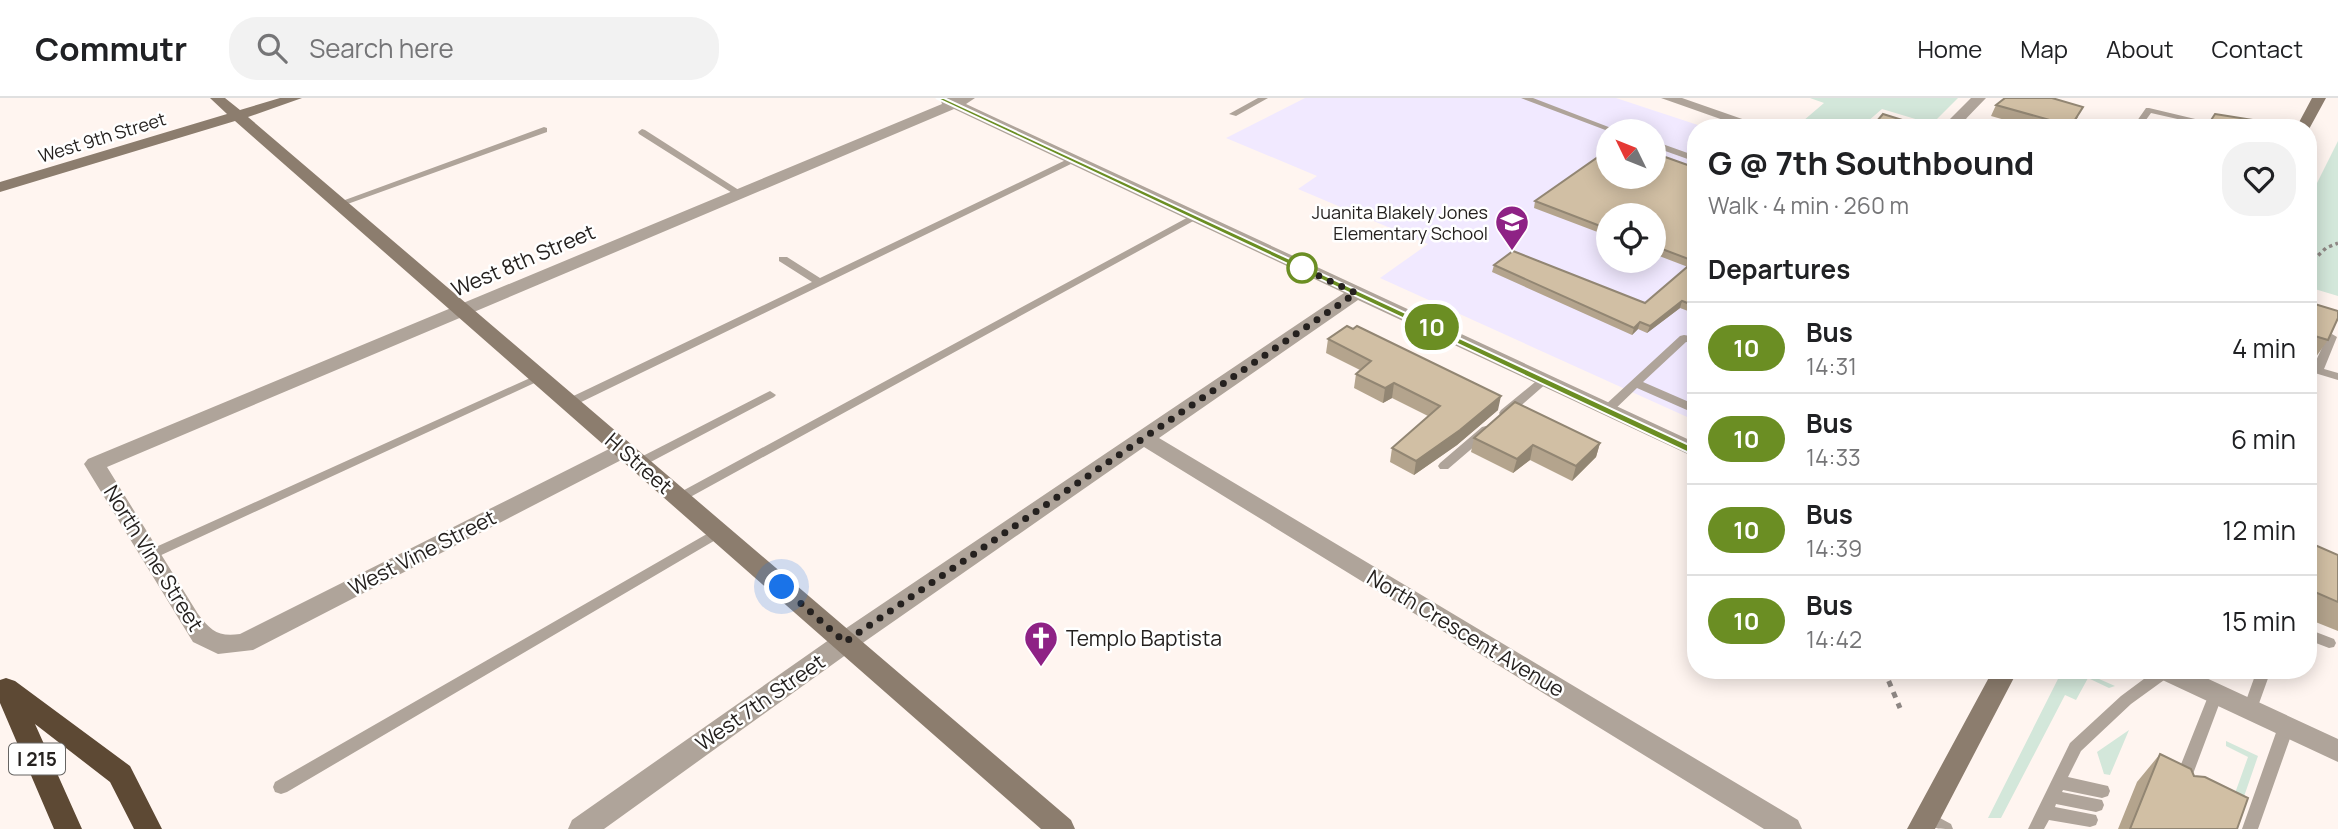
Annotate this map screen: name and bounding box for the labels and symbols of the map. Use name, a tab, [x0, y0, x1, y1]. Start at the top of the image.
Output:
street label: West 9th Street	[35, 106, 169, 168]
north arrow	[1596, 119, 1666, 189]
place label: Juanita Blakely Jones Elementary School	[1312, 200, 1488, 245]
school or university icon: Juanita Blakely Jones Elementary School	[1493, 203, 1531, 252]
street label: West 8th Street	[447, 217, 599, 303]
unlabelled marker	[1287, 253, 1317, 283]
line badge: 10	[1400, 304, 1464, 350]
street label: H Street	[600, 426, 678, 500]
street label: North Vine Street	[98, 480, 210, 636]
street label: West Vine Street	[343, 503, 501, 601]
street label: North Crescent Avenue	[1362, 563, 1570, 703]
your location	[764, 569, 799, 604]
church icon: Templo Baptista	[1022, 619, 1060, 668]
place label: Templo Baptista	[1066, 624, 1222, 652]
street label: West 7th Street	[690, 647, 830, 757]
road number: I 215	[9, 744, 65, 774]

